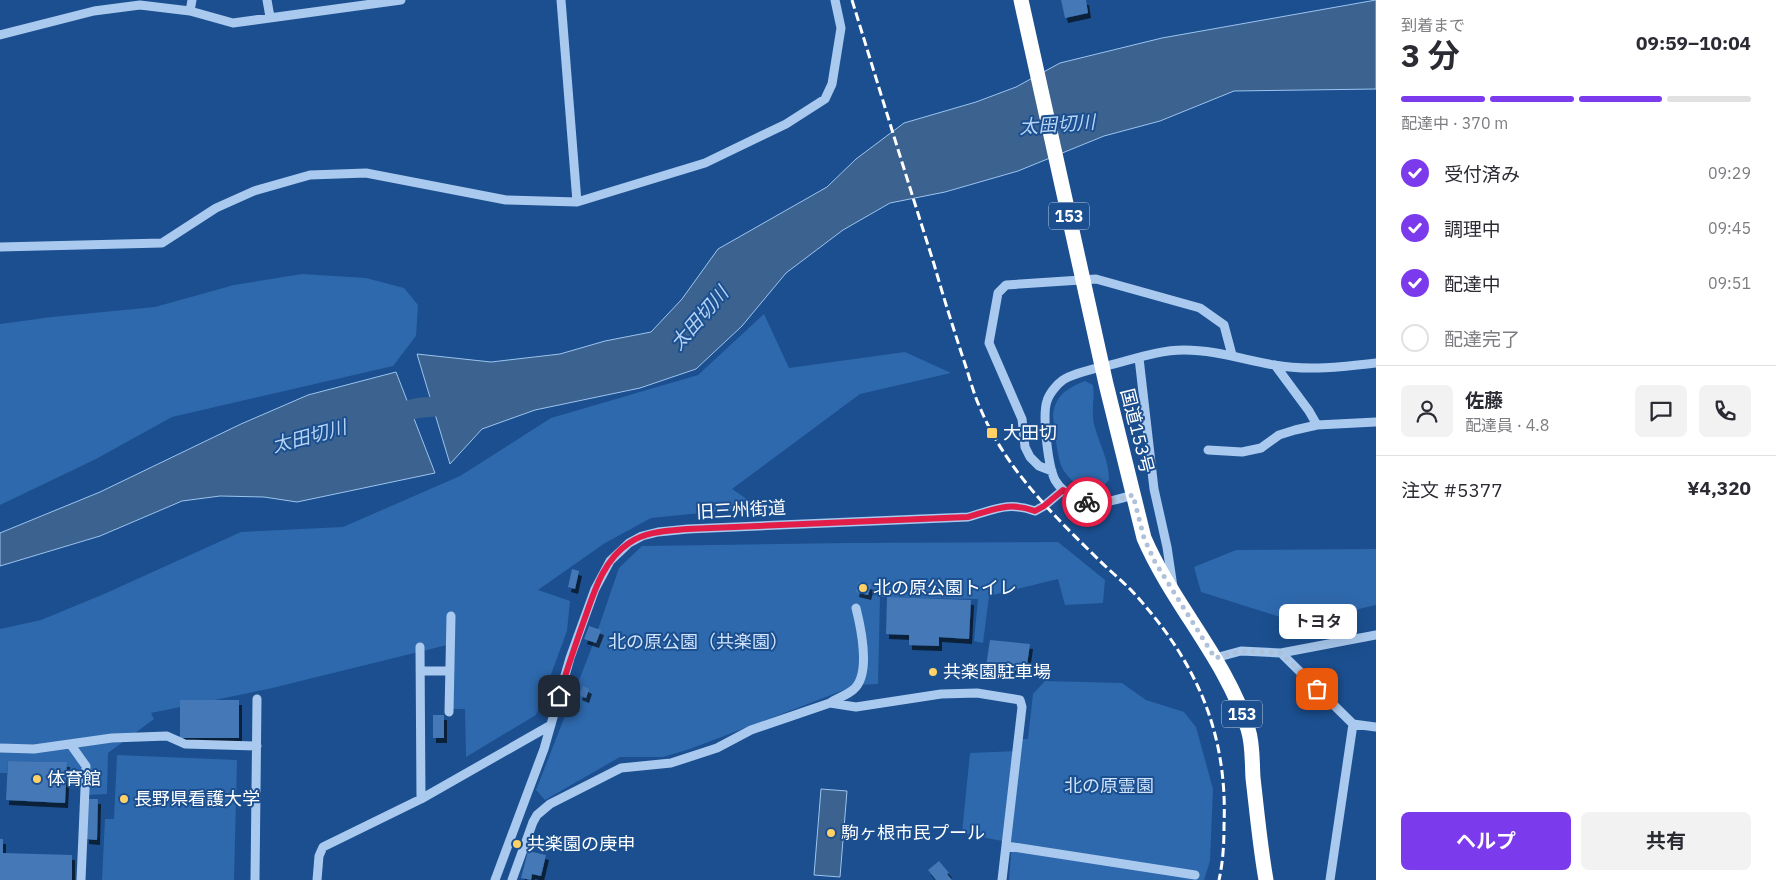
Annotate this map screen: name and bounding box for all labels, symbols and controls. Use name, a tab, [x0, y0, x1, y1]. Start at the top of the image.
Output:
text: 到着まで	[1401, 15, 1465, 35]
text: 09:59–10:04	[1636, 31, 1751, 55]
text: 3 分	[1401, 34, 1460, 76]
water label: 太田切川	[1018, 109, 1098, 139]
text: 配達中 · 370 m	[1401, 113, 1508, 133]
icon: check	[1401, 159, 1429, 187]
text: 受付済み	[1444, 162, 1520, 186]
text: 09:29	[1708, 163, 1751, 183]
road number: 153	[1049, 202, 1089, 230]
icon: check	[1401, 214, 1429, 242]
text: 調理中	[1444, 217, 1501, 241]
text: 09:45	[1708, 218, 1751, 238]
icon: check	[1401, 269, 1429, 297]
text: 配達中	[1444, 272, 1501, 296]
text: 09:51	[1708, 273, 1751, 293]
water label: 太田切川	[665, 280, 734, 355]
text: 配達完了	[1444, 327, 1520, 351]
button: person	[1401, 385, 1453, 437]
button: chat	[1635, 385, 1687, 437]
button: phone	[1699, 385, 1751, 437]
street label: 国道153号	[1116, 386, 1159, 476]
text: 佐藤	[1465, 388, 1503, 412]
water label: 太田切川	[269, 414, 351, 457]
text: 配達員 · 4.8	[1465, 415, 1549, 435]
place label: 大田切	[1003, 421, 1057, 444]
marker: 大田切	[985, 426, 999, 440]
text: ¥4,320	[1687, 476, 1751, 500]
courier	[1062, 477, 1112, 527]
text: 注文 #5377	[1401, 478, 1503, 502]
icon: bike	[1073, 488, 1101, 516]
street label: 旧三州街道	[695, 496, 787, 523]
place label: 北の原公園トイレ	[873, 576, 1017, 599]
marker: 北の原公園トイレ	[857, 582, 869, 594]
callout: トヨタ	[1278, 604, 1356, 639]
text: トヨタ	[1294, 611, 1342, 631]
park label: 北の原公園（共楽園）	[608, 630, 788, 653]
place label: 共楽園駐車場	[943, 660, 1051, 683]
marker: 共楽園駐車場	[927, 666, 939, 678]
pin	[1296, 668, 1338, 710]
pin	[538, 675, 580, 717]
icon: bag	[1303, 675, 1331, 703]
icon: home	[545, 682, 573, 710]
road number: 153	[1222, 701, 1262, 728]
place label: 体育館	[47, 767, 101, 790]
marker: 体育館	[31, 773, 43, 785]
park label: 北の原霊園	[1064, 774, 1154, 797]
place label: 長野県看護大学	[134, 787, 260, 810]
marker: 長野県看護大学	[118, 793, 130, 805]
button: ヘルプ	[1401, 812, 1571, 870]
button: 共有	[1581, 812, 1751, 870]
place label: 駒ヶ根市民プール	[841, 821, 985, 844]
marker: 駒ヶ根市民プール	[825, 827, 837, 839]
place label: 共楽園の庚申	[527, 832, 635, 855]
marker: 共楽園の庚申	[511, 838, 523, 850]

